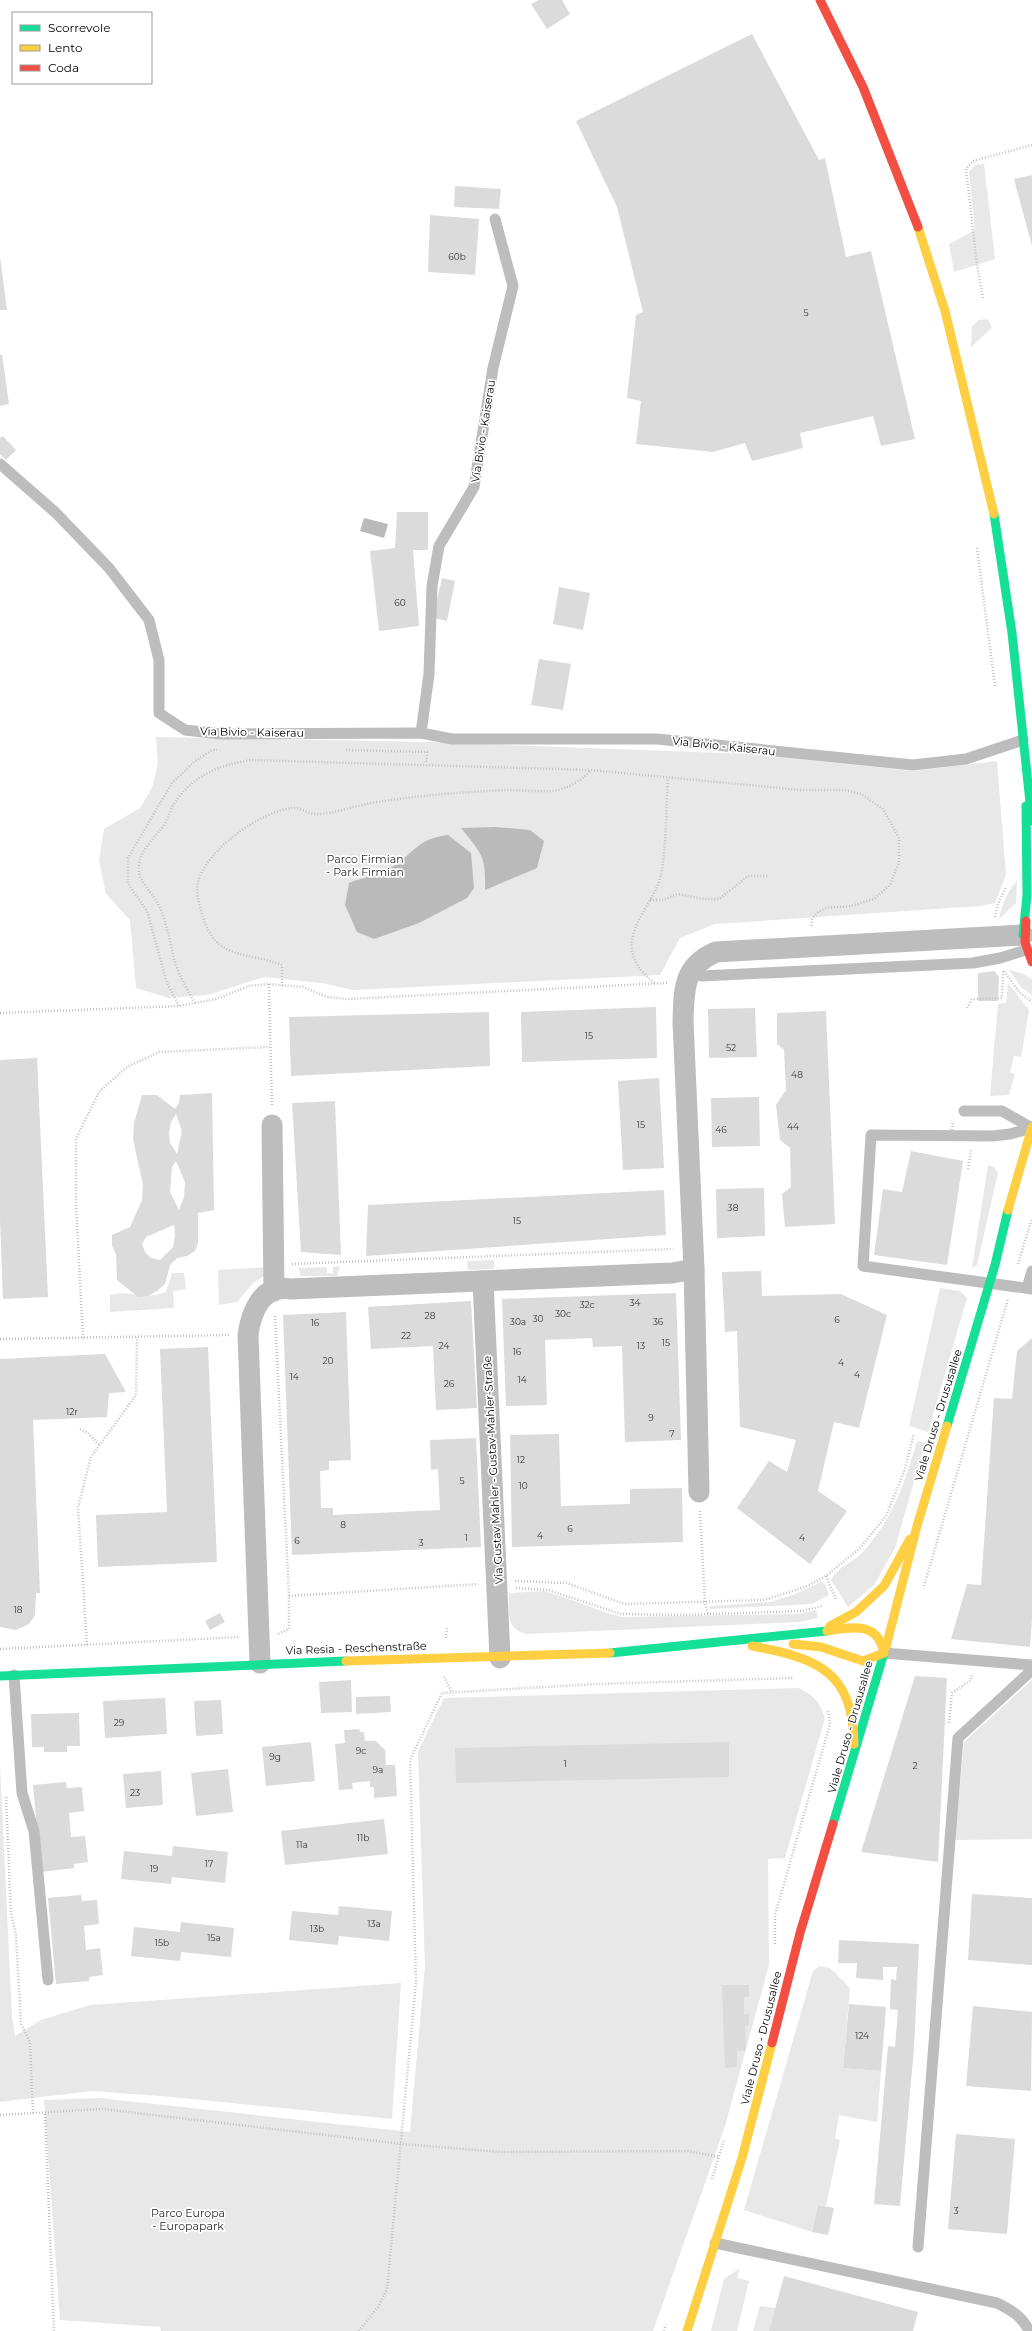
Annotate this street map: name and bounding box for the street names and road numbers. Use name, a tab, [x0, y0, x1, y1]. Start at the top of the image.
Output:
street label: Via Bivio - Kaiserau	[468, 379, 498, 483]
street label: Via Bivio - Kaiserau	[200, 724, 304, 740]
street label: Via Bivio - Kaiserau	[672, 734, 776, 758]
street label: Viale Druso - Drususallee	[911, 1347, 965, 1483]
street label: Via Gustav Mahler - Gustav-Mahler-Straße	[480, 1355, 506, 1585]
street label: Via Resia - Reschenstraße	[285, 1639, 427, 1657]
street label: Viale Druso - Drususallee	[824, 1659, 876, 1795]
street label: Viale Druso - Drususallee	[738, 1969, 784, 2106]

